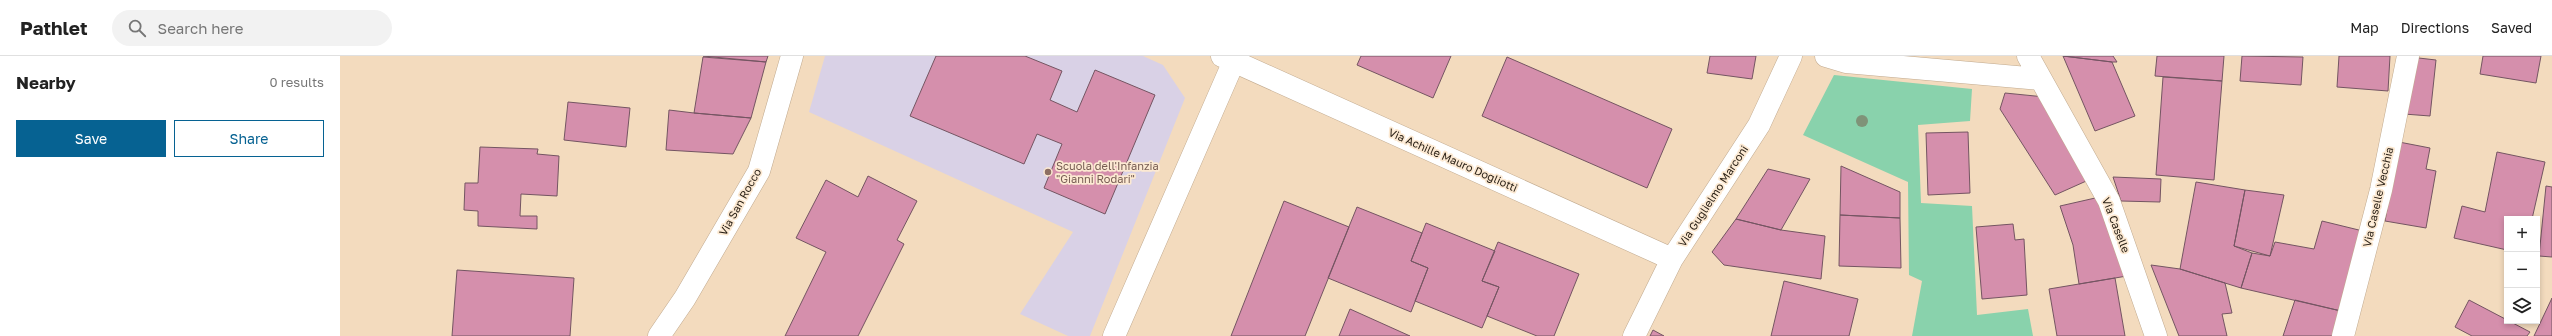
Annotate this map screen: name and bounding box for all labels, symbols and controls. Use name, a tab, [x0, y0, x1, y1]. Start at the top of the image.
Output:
search box	[112, 10, 392, 46]
text: Pathlet	[20, 16, 88, 39]
icon: search	[126, 17, 148, 39]
text: Search here	[158, 19, 244, 37]
text: Map	[2350, 19, 2379, 36]
text: Directions	[2401, 19, 2469, 36]
text: Saved	[2491, 19, 2532, 36]
text: Nearby	[16, 72, 76, 93]
text: 0 results	[269, 74, 324, 90]
button: Save	[16, 120, 166, 157]
button: Share	[174, 120, 324, 157]
street label: Via Achille Mauro Dogliotti	[1387, 125, 1520, 194]
street label: Via Guglielmo Marconi	[1675, 143, 1750, 249]
street label: Via Caselle Vecchia	[2360, 146, 2395, 248]
place label: Scuola dell'Infanzia "Gianni Rodari"	[1056, 159, 1159, 185]
street label: Via San Rocco	[716, 166, 764, 238]
marker: Scuola dell'Infanzia "Gianni Rodari"	[1043, 167, 1053, 177]
street label: Via Caselle	[2100, 195, 2133, 254]
map controls	[2504, 216, 2540, 324]
button: +	[2504, 216, 2540, 252]
button: −	[2504, 252, 2540, 288]
button: layers	[2504, 288, 2540, 324]

